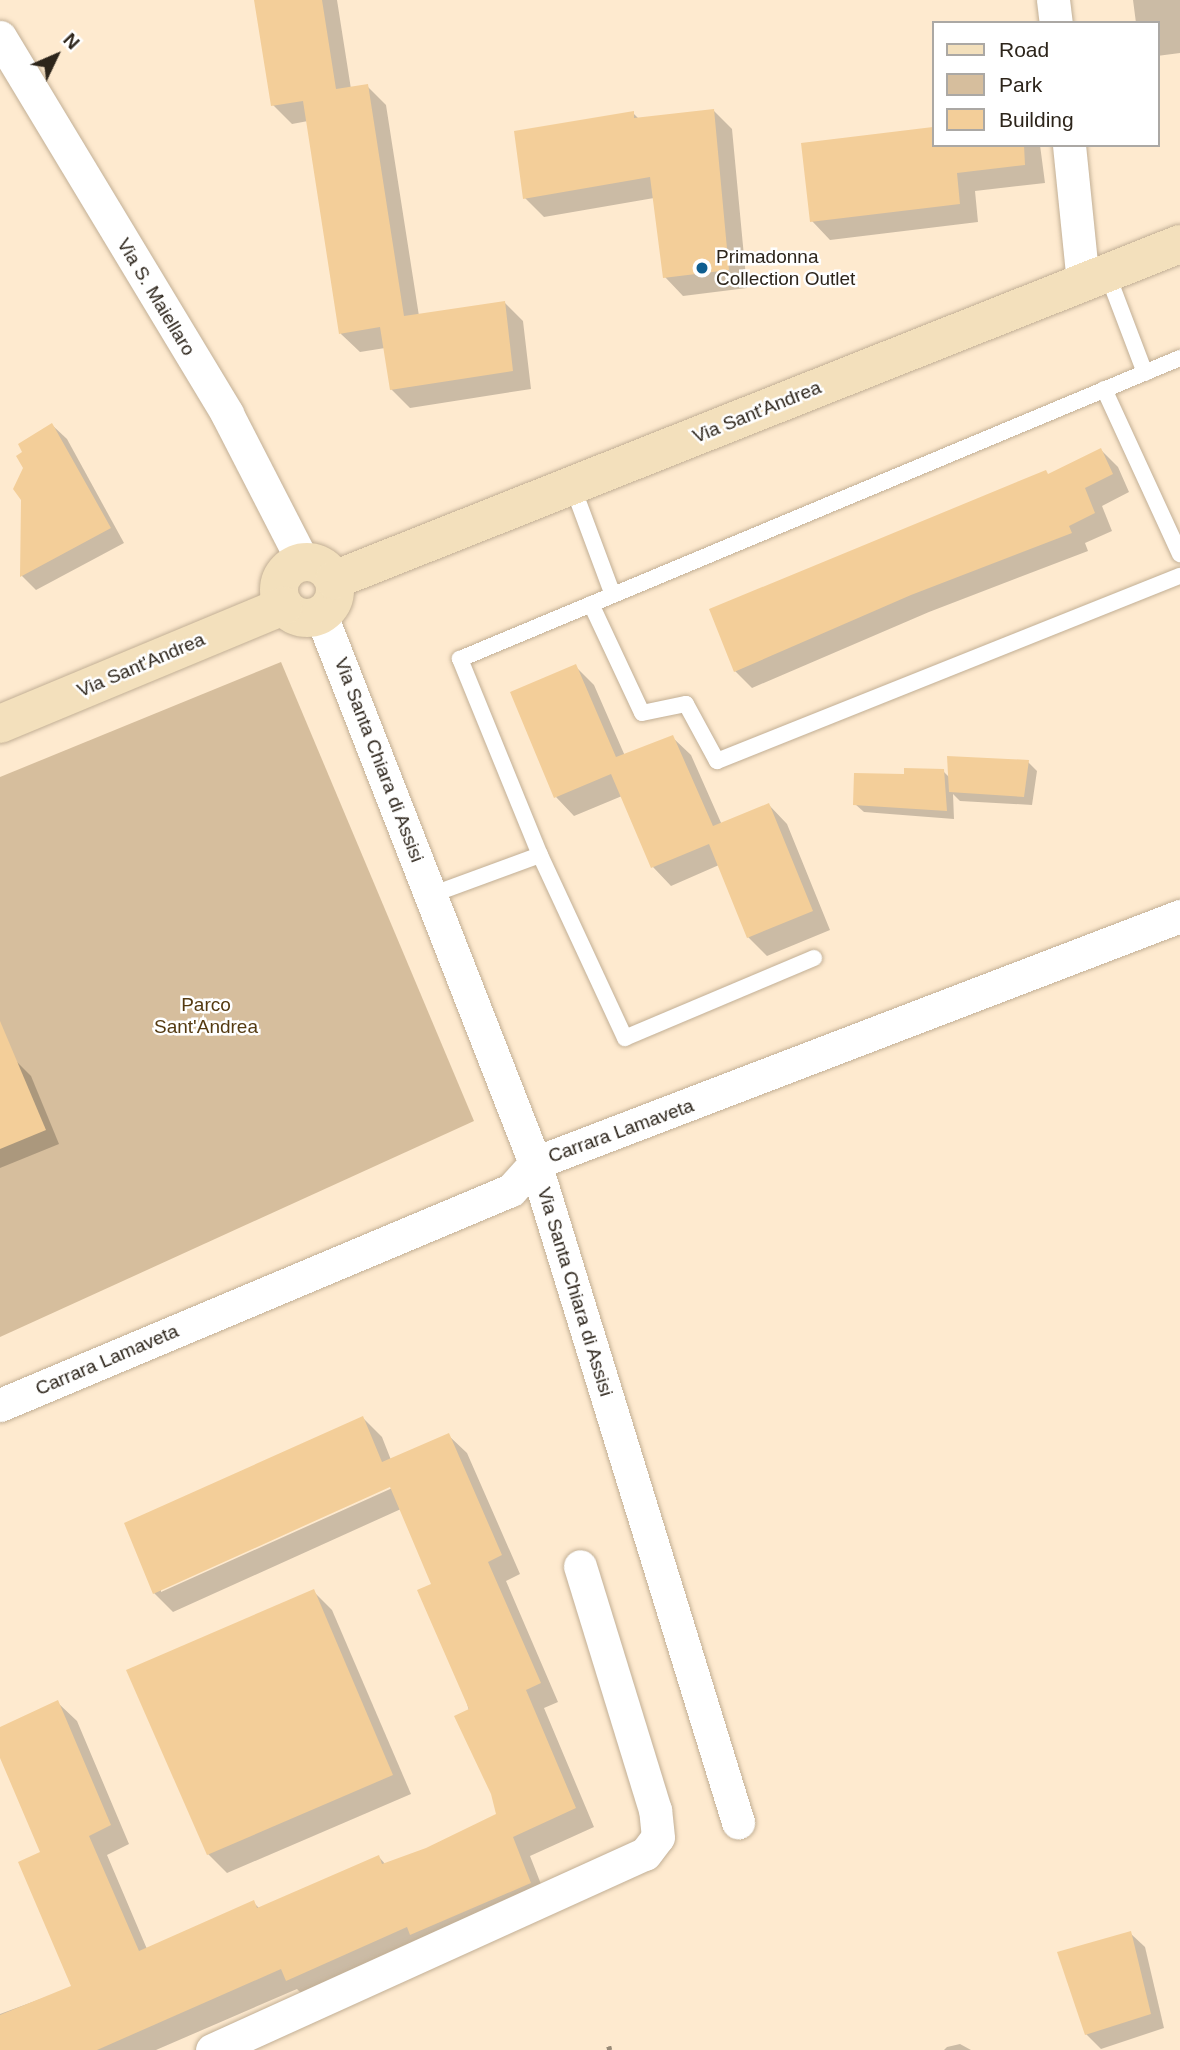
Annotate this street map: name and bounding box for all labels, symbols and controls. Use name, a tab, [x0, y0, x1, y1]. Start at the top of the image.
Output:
north arrow	[21, 21, 91, 91]
legend	[932, 21, 1159, 147]
text: N	[59, 29, 84, 53]
text: Road	[999, 38, 1049, 61]
text: Park	[999, 73, 1042, 96]
text: Building	[999, 108, 1074, 131]
street label: Via S. Maiellaro	[112, 234, 200, 360]
place label: Primadonna Collection Outlet	[716, 246, 855, 290]
marker: Primadonna Collection Outlet	[694, 260, 710, 276]
street label: Via Sant'Andrea	[690, 376, 824, 448]
street label: Via Sant'Andrea	[74, 628, 208, 702]
street label: Via Santa Chiara di Assisi	[329, 654, 429, 866]
park label: Parco Sant'Andrea	[154, 994, 258, 1038]
street label: Carrara Lamaveta	[545, 1094, 697, 1168]
street label: Via Santa Chiara di Assisi	[532, 1184, 618, 1400]
street label: Carrara Lamaveta	[32, 1320, 182, 1400]

